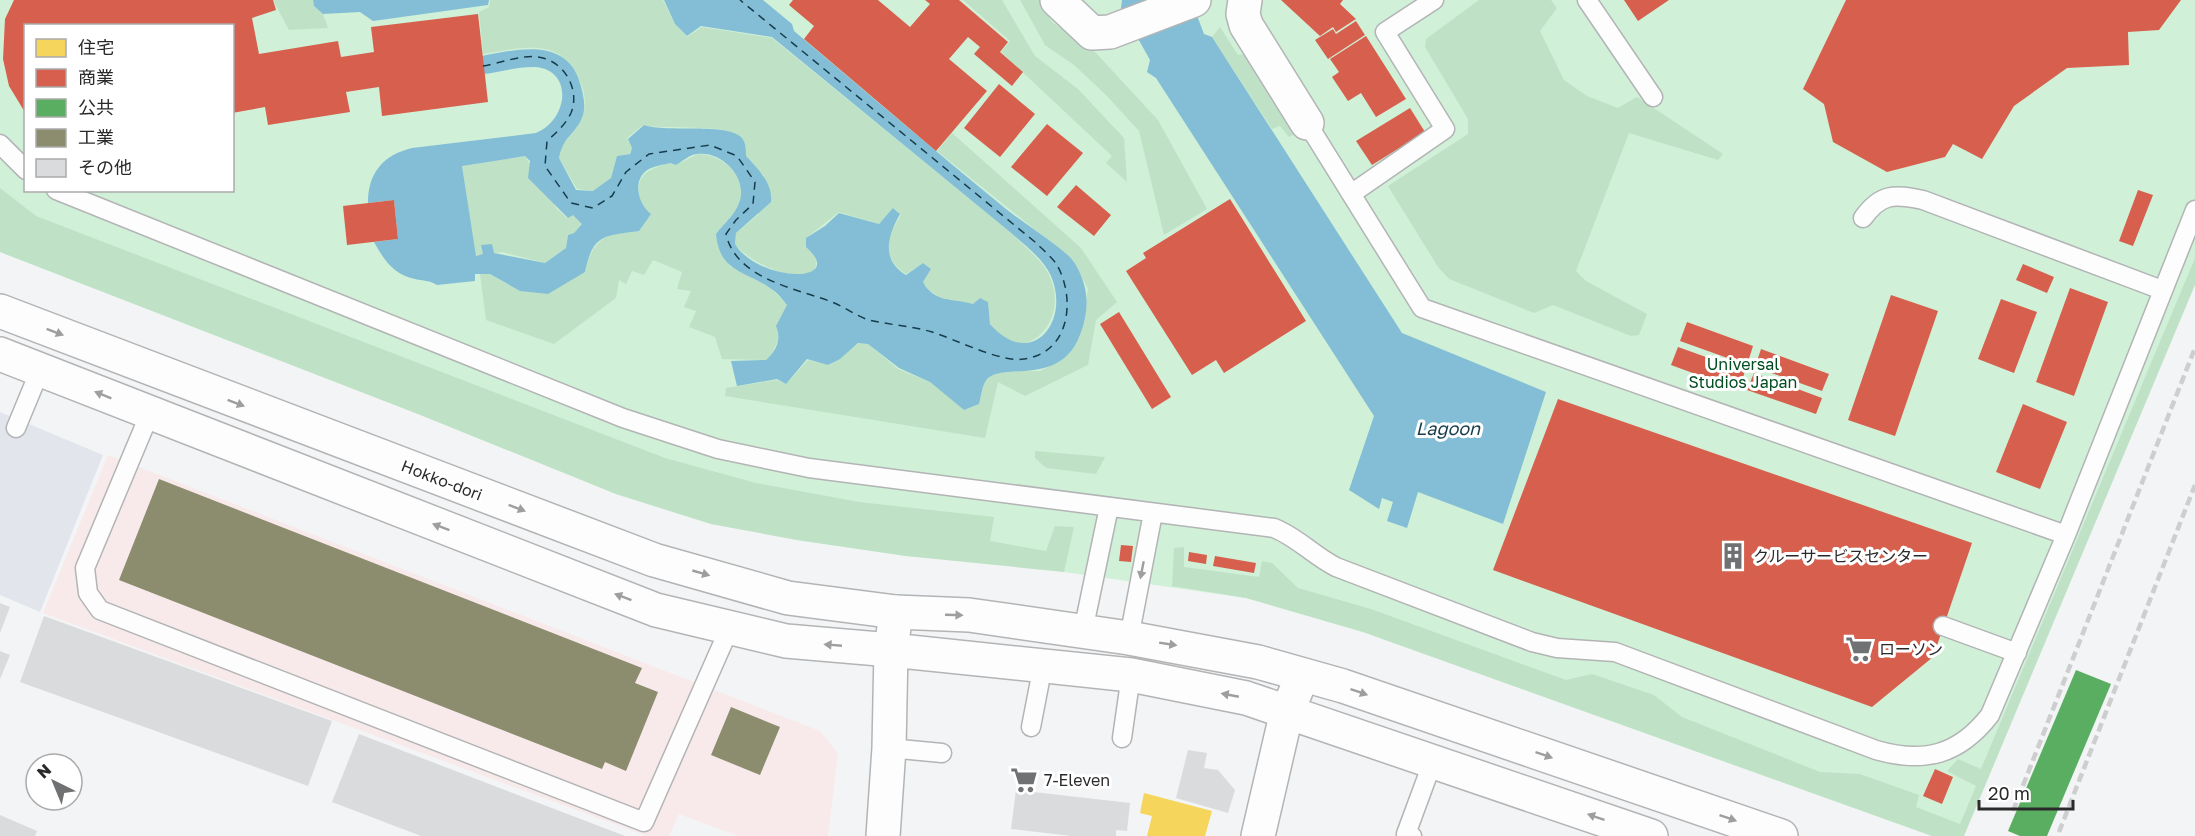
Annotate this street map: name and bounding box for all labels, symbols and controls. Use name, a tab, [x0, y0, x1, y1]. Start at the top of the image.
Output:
legend	[24, 24, 234, 192]
text: 住宅	[78, 36, 114, 58]
text: 商業	[78, 66, 114, 88]
text: 公共	[78, 96, 114, 118]
text: 工業	[78, 126, 114, 148]
text: その他	[78, 156, 132, 178]
one-way arrow	[46, 327, 64, 337]
park label: Universal Studios Japan	[1689, 354, 1797, 392]
one-way arrow	[94, 389, 112, 399]
one-way arrow	[227, 399, 245, 408]
water label: Lagoon	[1416, 417, 1481, 439]
street label: Hokko-dori	[399, 455, 485, 505]
one-way arrow	[508, 504, 526, 514]
one-way arrow	[432, 521, 450, 531]
building icon: クルーサービスセンター	[1718, 541, 1748, 571]
place label: クルーサービスセンター	[1753, 546, 1928, 566]
one-way arrow	[1137, 561, 1146, 580]
one-way arrow	[692, 569, 710, 578]
one-way arrow	[614, 592, 632, 601]
one-way arrow	[945, 610, 964, 619]
supermarket icon: ローソン	[1844, 634, 1874, 664]
place label: ローソン	[1879, 639, 1943, 659]
one-way arrow	[823, 640, 842, 650]
one-way arrow	[1159, 640, 1178, 649]
one-way arrow	[1350, 687, 1368, 697]
one-way arrow	[1221, 690, 1240, 699]
one-way arrow	[1535, 750, 1553, 760]
north arrow	[24, 752, 84, 812]
text: N	[32, 760, 55, 782]
supermarket icon: 7-Eleven	[1009, 765, 1039, 795]
place label: 7-Eleven	[1044, 770, 1110, 790]
scale bar	[1979, 773, 2074, 811]
text: 20 m	[1988, 782, 2030, 804]
one-way arrow	[1587, 812, 1605, 821]
one-way arrow	[1719, 814, 1737, 823]

